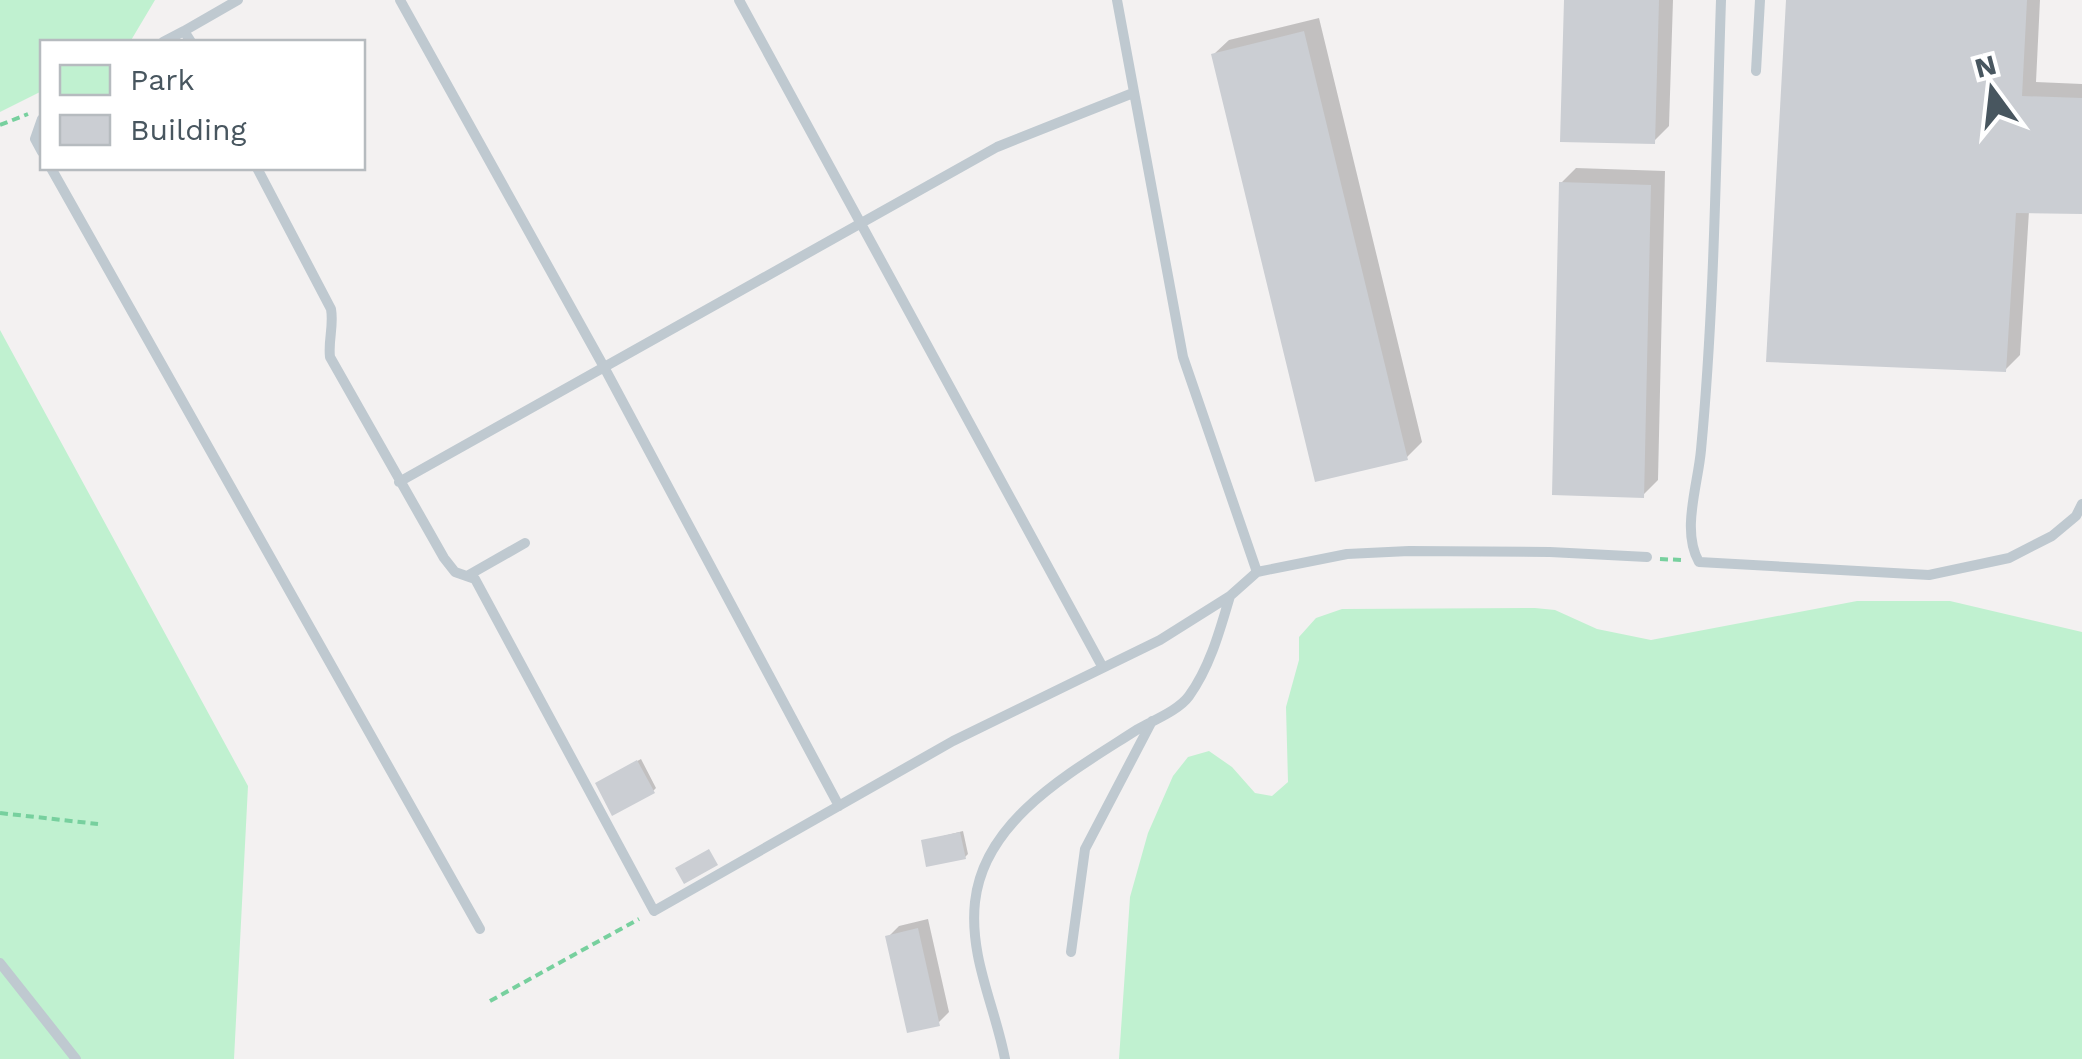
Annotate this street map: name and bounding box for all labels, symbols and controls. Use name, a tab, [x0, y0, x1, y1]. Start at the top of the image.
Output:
legend	[40, 40, 365, 170]
north arrow	[1942, 40, 2042, 140]
text: N	[1971, 48, 2000, 85]
text: Park	[130, 62, 195, 97]
text: Building	[130, 112, 247, 147]

